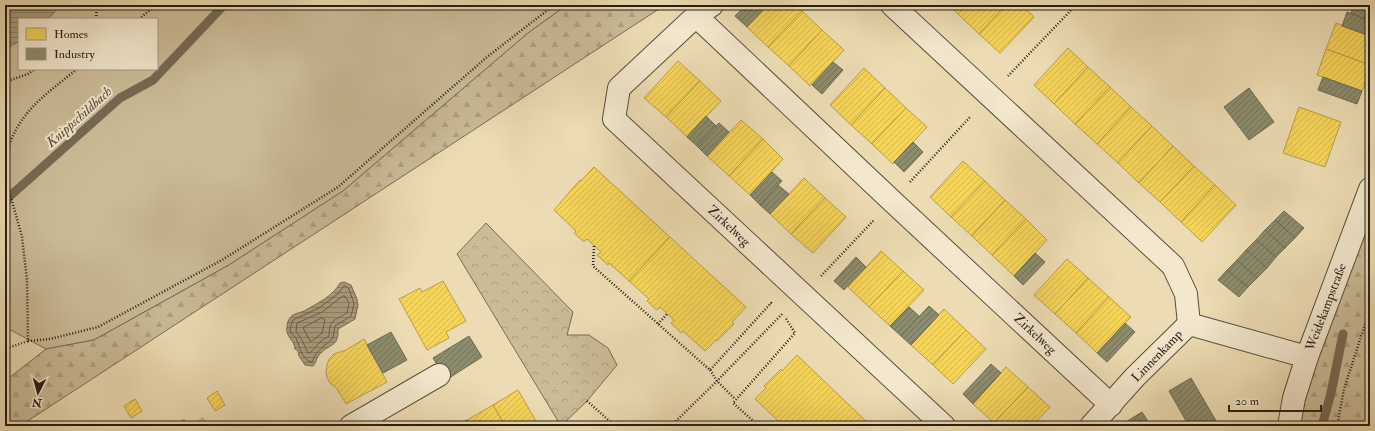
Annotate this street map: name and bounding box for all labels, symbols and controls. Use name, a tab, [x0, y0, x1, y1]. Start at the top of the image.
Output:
legend	[18, 18, 158, 70]
text: Homes	[54, 27, 88, 42]
text: Industry	[54, 47, 96, 62]
water label: Knippschildbach	[42, 83, 115, 152]
street label: Zirkelweg	[704, 202, 754, 250]
street label: Weidekampstraße	[1302, 261, 1351, 354]
street label: Zirkelweg	[1010, 310, 1060, 358]
street label: Linnenkamp	[1128, 326, 1187, 386]
north arrow	[18, 373, 58, 413]
scale bar	[1229, 387, 1321, 413]
text: 20 m	[1235, 394, 1260, 409]
text: N	[30, 395, 44, 410]

